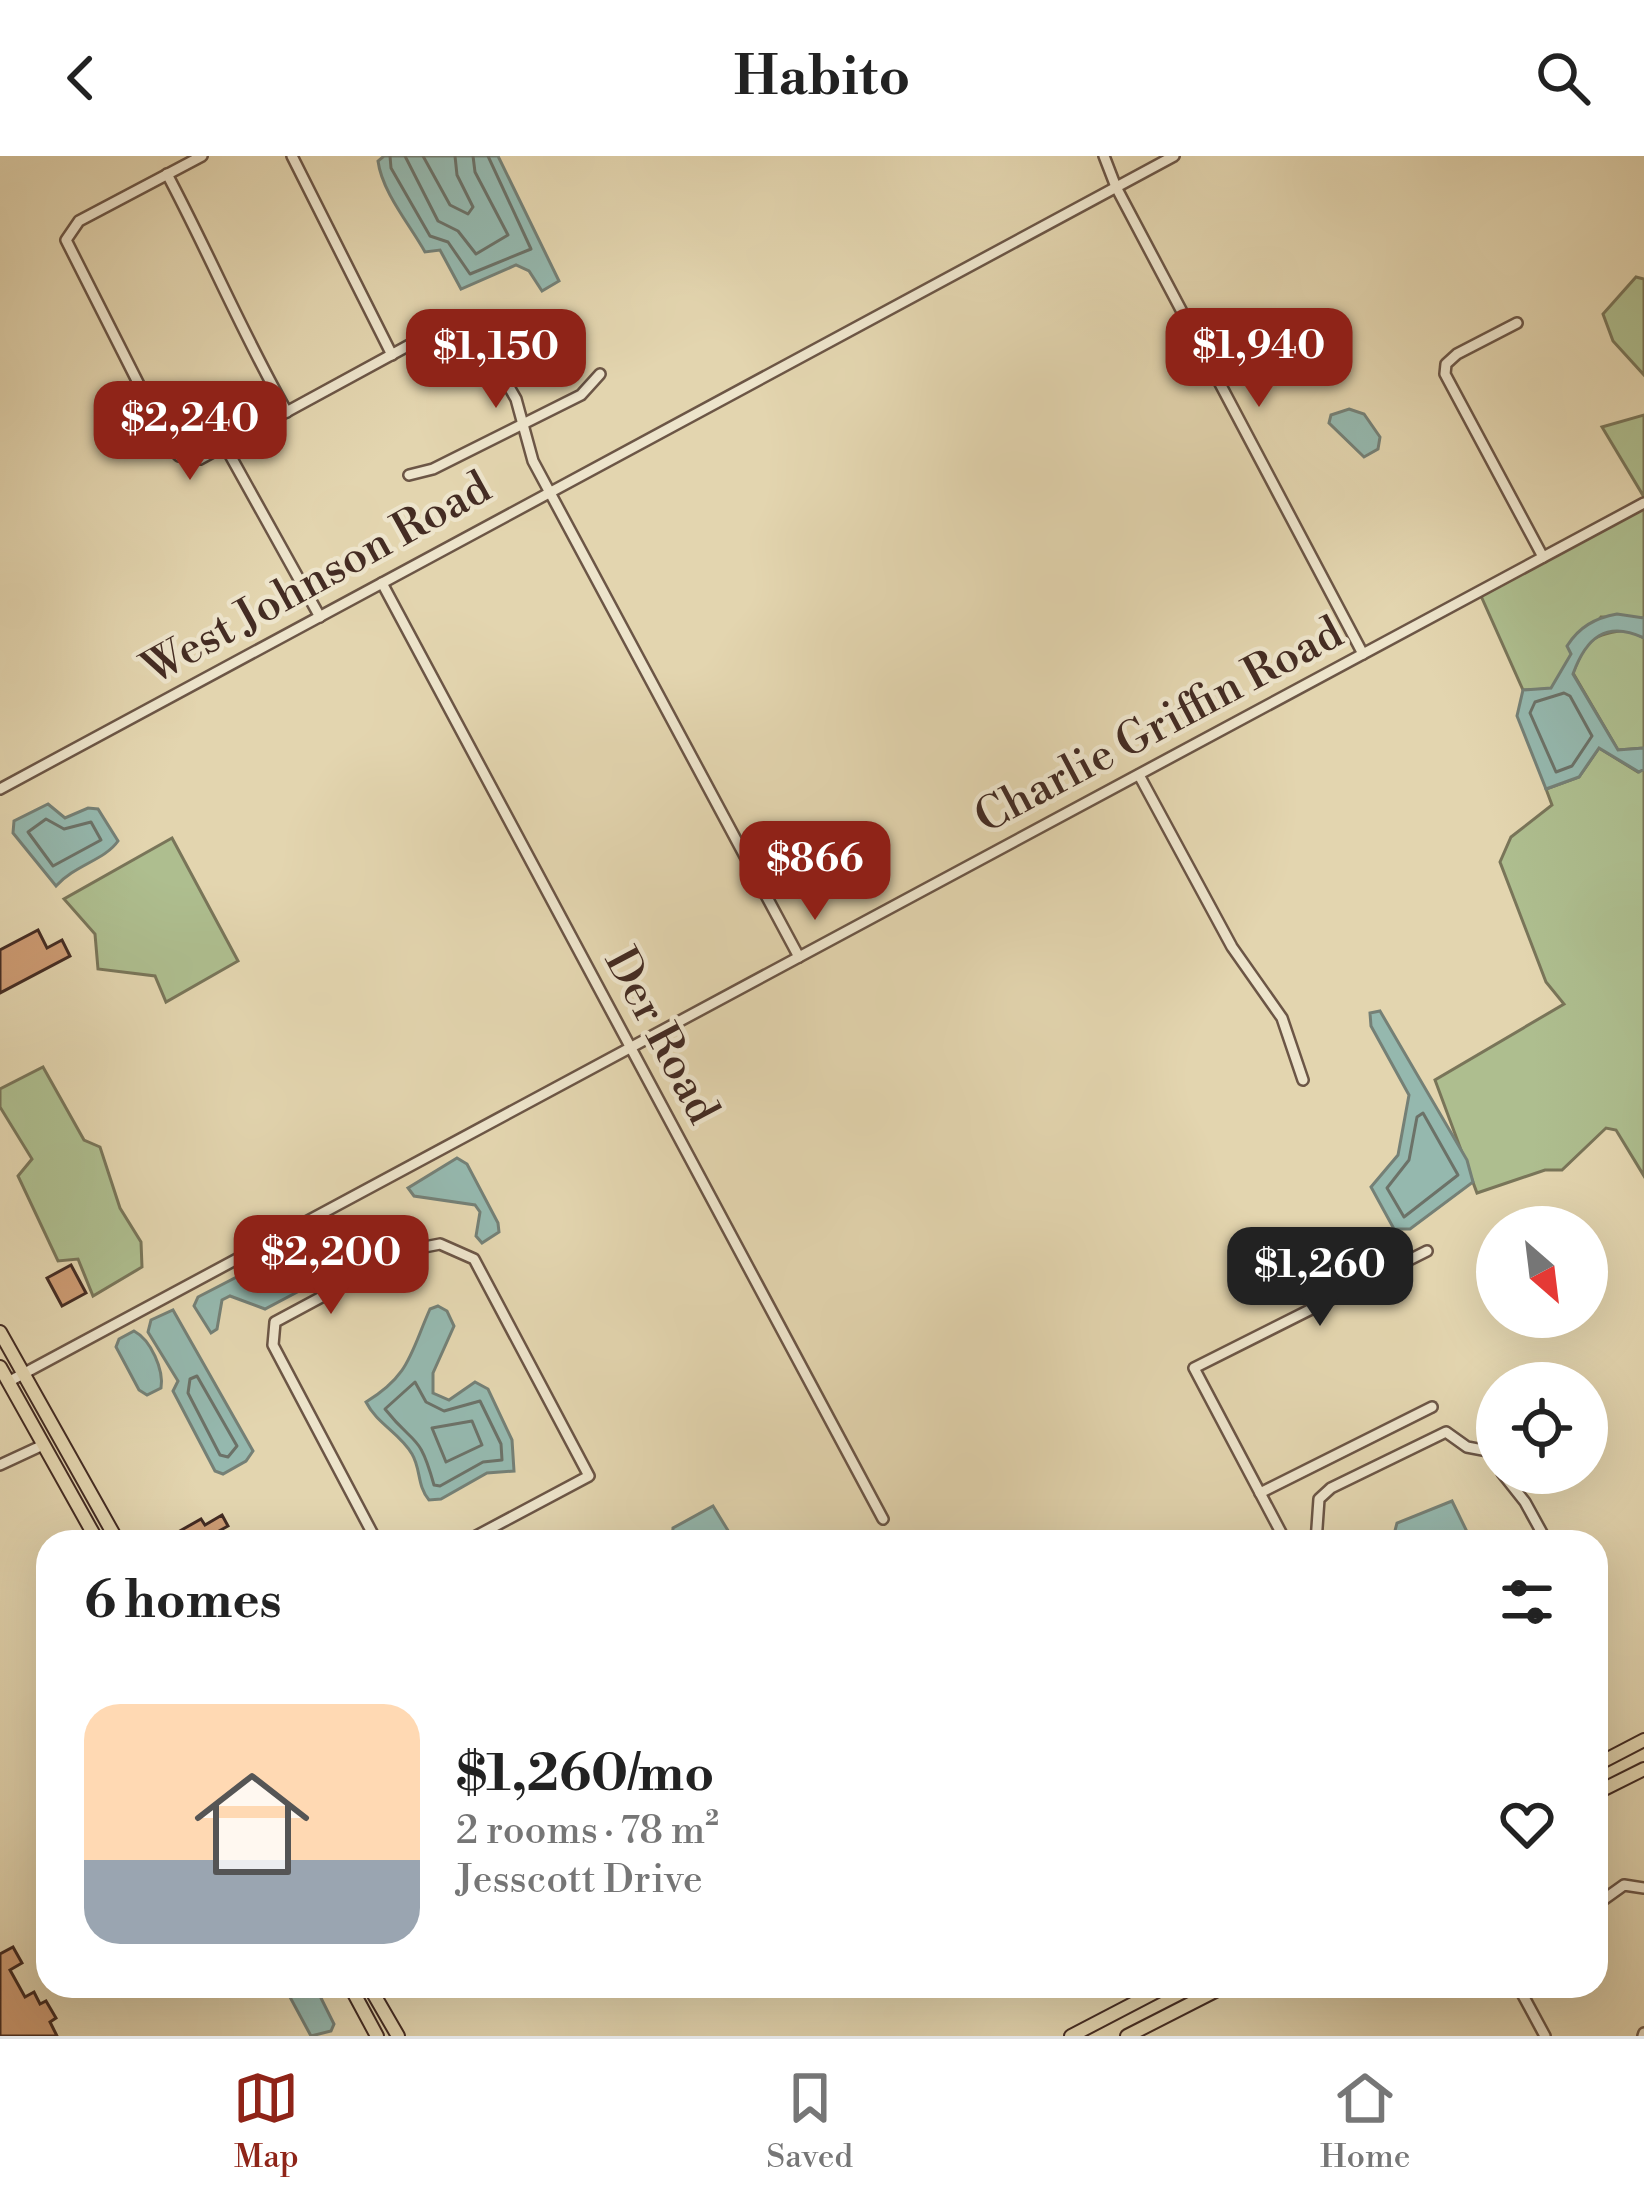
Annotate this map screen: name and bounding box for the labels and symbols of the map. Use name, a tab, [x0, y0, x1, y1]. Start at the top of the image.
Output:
pin: $1,940	[1161, 308, 1357, 410]
pin: $1,150	[398, 309, 594, 411]
pin: $2,240	[92, 381, 288, 483]
street label: West Johnson Road	[131, 459, 502, 699]
street label: Charlie Griffin Road	[965, 605, 1353, 847]
pin: $866	[744, 821, 886, 923]
street label: Der Road	[591, 938, 731, 1134]
north arrow	[1476, 1206, 1608, 1338]
pin: $2,200	[233, 1215, 429, 1317]
pin: $1,260	[1222, 1227, 1418, 1329]

